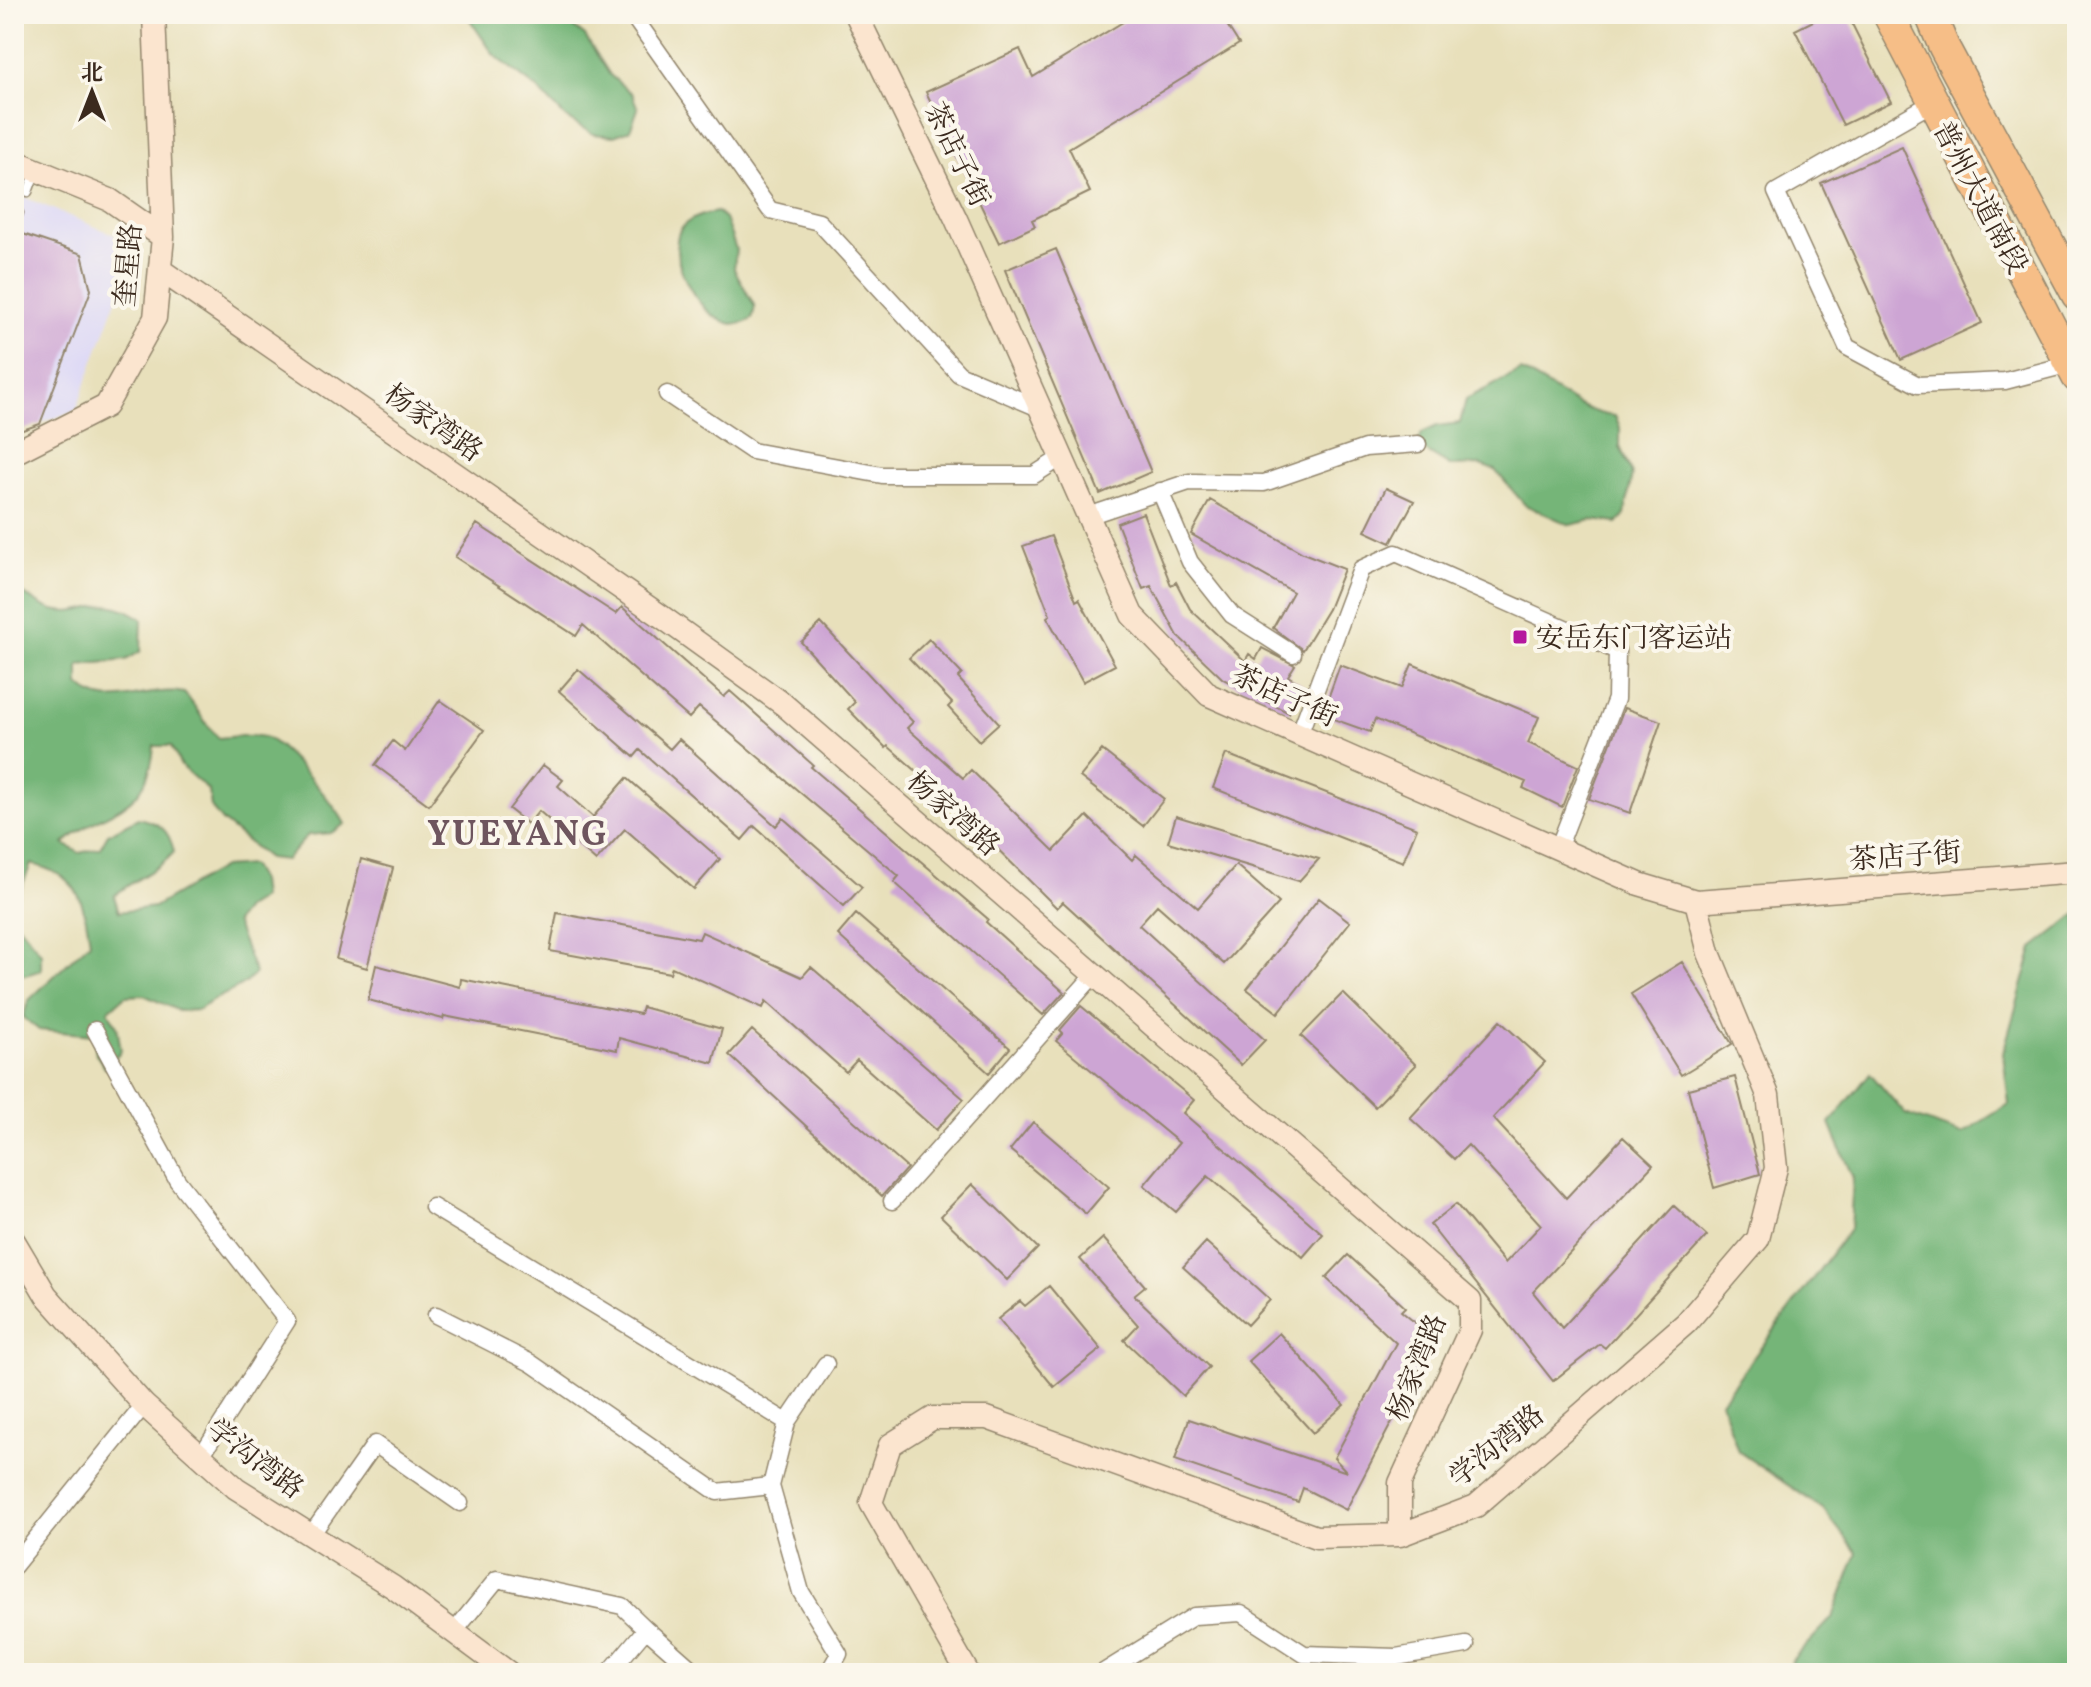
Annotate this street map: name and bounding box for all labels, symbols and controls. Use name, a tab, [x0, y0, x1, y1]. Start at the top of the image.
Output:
north arrow	[52, 52, 132, 132]
text: 北	[81, 59, 103, 90]
street label: 茶店子街	[914, 96, 998, 214]
street label: 普州大道南段	[1922, 115, 2035, 282]
street label: 奎星路	[106, 222, 153, 309]
street label: 杨家湾路	[376, 376, 490, 472]
place label: 安岳东门客运站	[1536, 620, 1732, 659]
marker: 安岳东门客运站	[1511, 628, 1529, 646]
street label: 茶店子街	[1225, 657, 1343, 738]
street label: 杨家湾路	[897, 763, 1007, 866]
district label: YUEYANG	[427, 811, 609, 861]
street label: 茶店子街	[1848, 834, 1962, 881]
street label: 杨家湾路	[1379, 1309, 1457, 1427]
street label: 学沟湾路	[1442, 1397, 1553, 1497]
street label: 学沟湾路	[198, 1411, 311, 1509]

